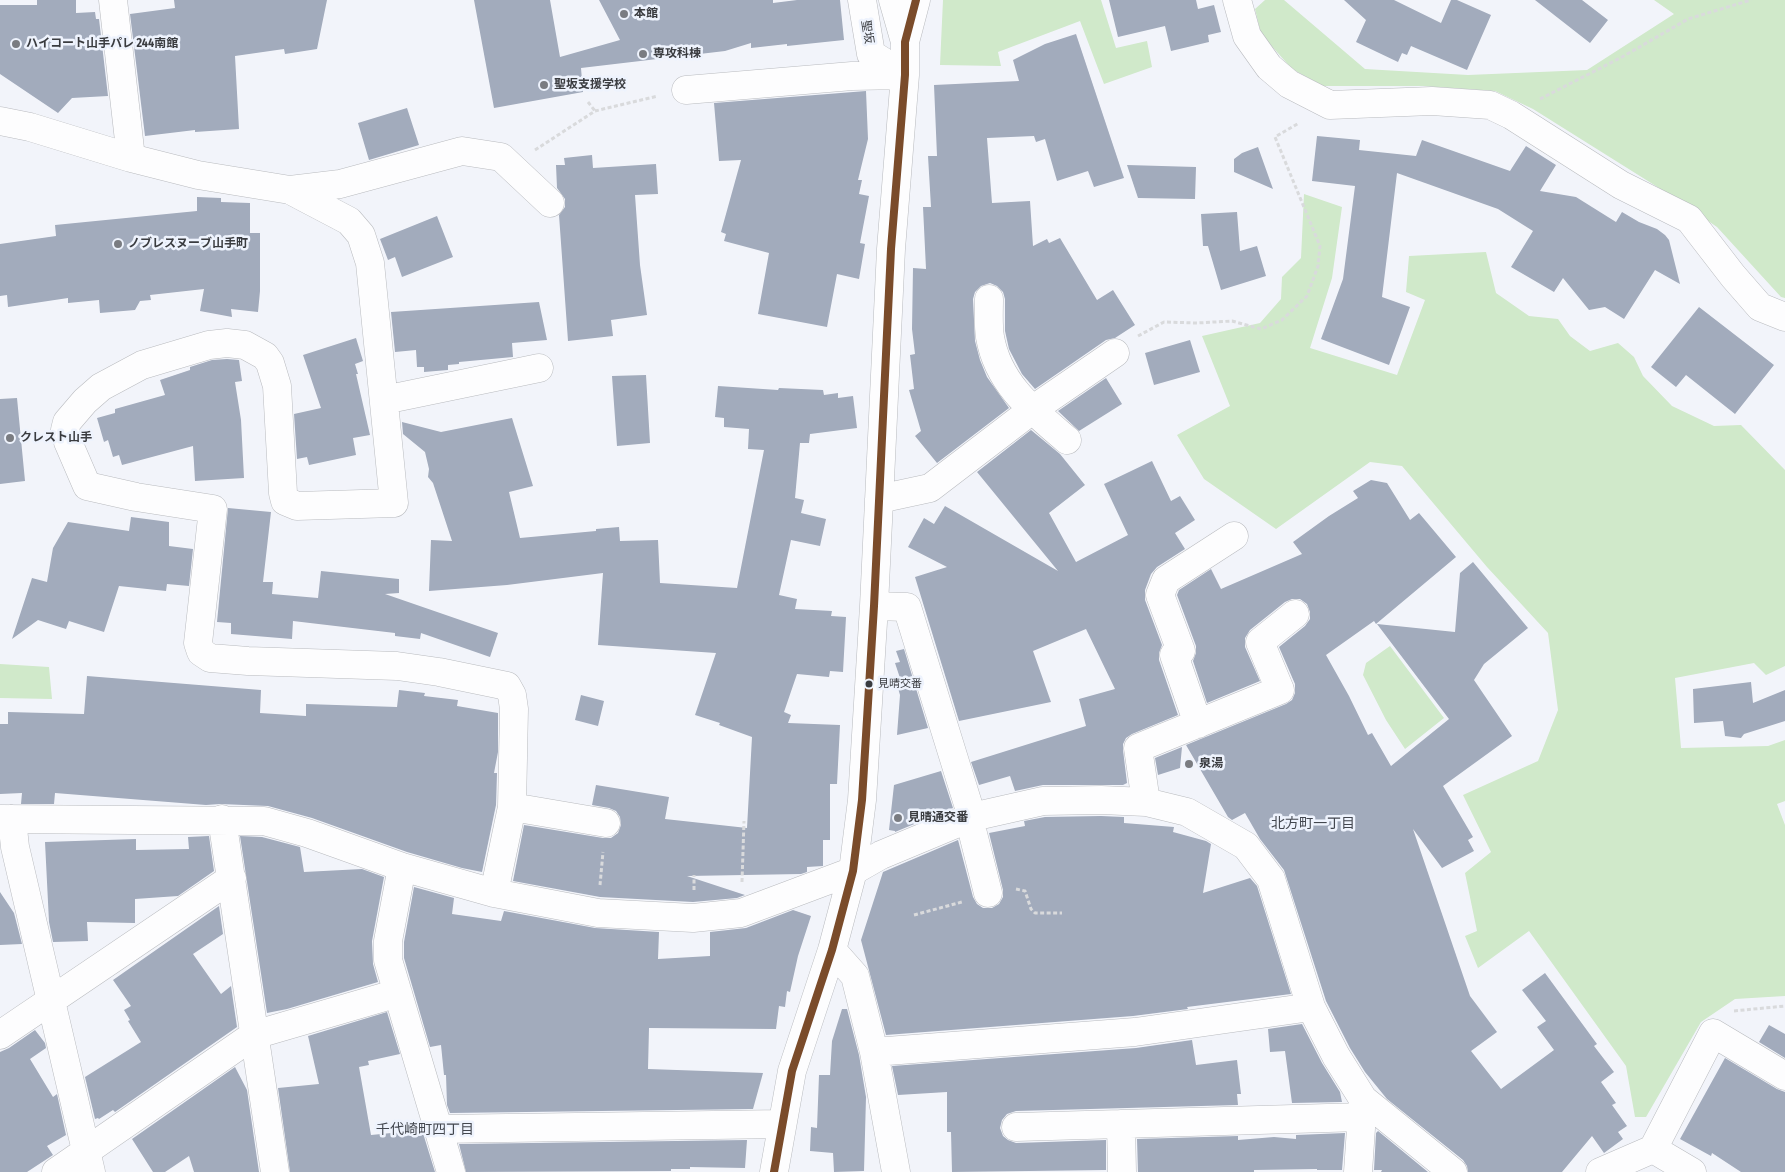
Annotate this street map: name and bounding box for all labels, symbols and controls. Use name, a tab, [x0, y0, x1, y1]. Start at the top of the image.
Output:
place label: 本館	[634, 7, 658, 21]
marker: 本館	[618, 8, 630, 20]
street label: 聖坂	[858, 19, 876, 45]
place label: ハイコート山手パレ 244南館	[26, 37, 178, 51]
marker: ハイコート山手パレ 244南館	[10, 38, 22, 50]
place label: 専攻科棟	[653, 47, 701, 61]
marker: 専攻科棟	[637, 48, 649, 60]
place label: 聖坂支援学校	[554, 78, 626, 92]
marker: 聖坂支援学校	[538, 79, 550, 91]
place label: ノブレスヌーブ山手町	[128, 237, 248, 251]
marker: ノブレスヌーブ山手町	[112, 238, 124, 250]
place label: クレスト山手	[20, 431, 92, 445]
marker: クレスト山手	[4, 432, 16, 444]
place label: 見晴交番	[878, 677, 922, 691]
marker: 見晴交番	[864, 679, 874, 689]
place label: 泉湯	[1199, 757, 1223, 771]
marker: 泉湯	[1183, 758, 1195, 770]
place label: 見晴通交番	[908, 811, 968, 825]
marker: 見晴通交番	[892, 812, 904, 824]
district label: 北方町一丁目	[1271, 816, 1355, 832]
district label: 千代崎町四丁目	[376, 1122, 474, 1138]

